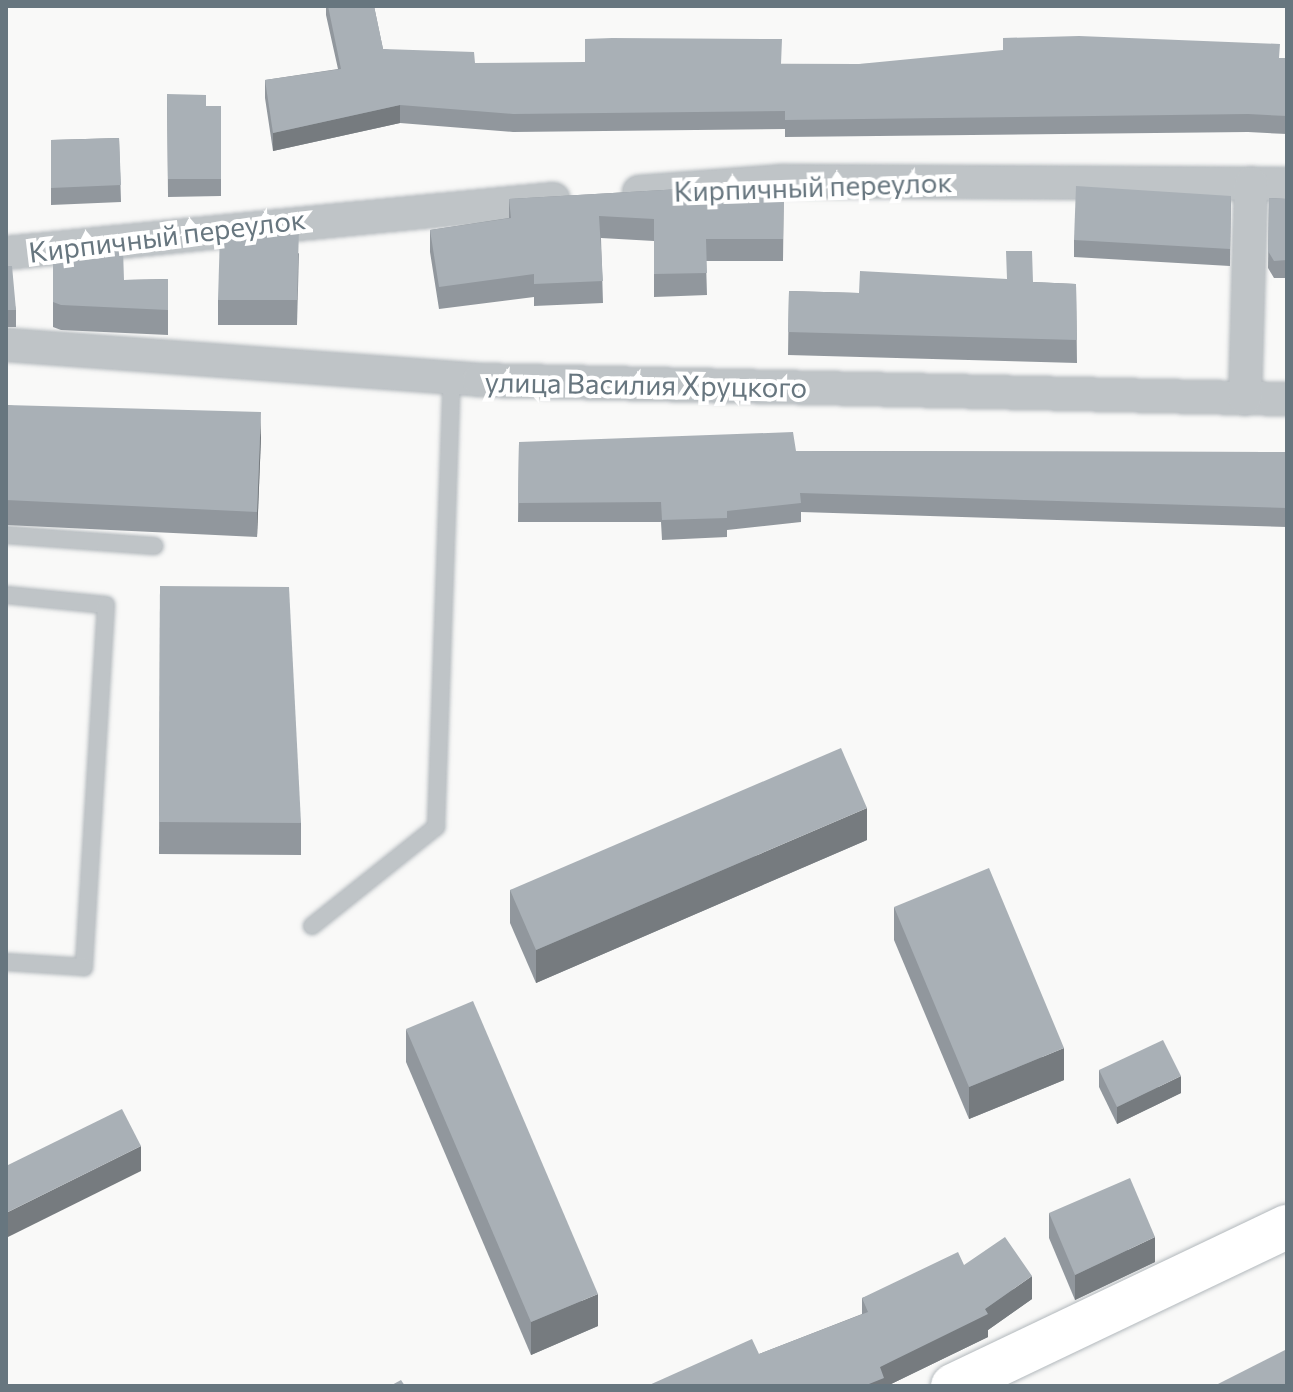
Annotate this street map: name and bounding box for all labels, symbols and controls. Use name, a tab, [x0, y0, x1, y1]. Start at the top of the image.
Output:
street label: Кирпичный переулок	[673, 164, 953, 208]
street label: Кирпичный переулок	[27, 201, 307, 269]
street label: улица Василия Хруцкого	[485, 364, 807, 404]

